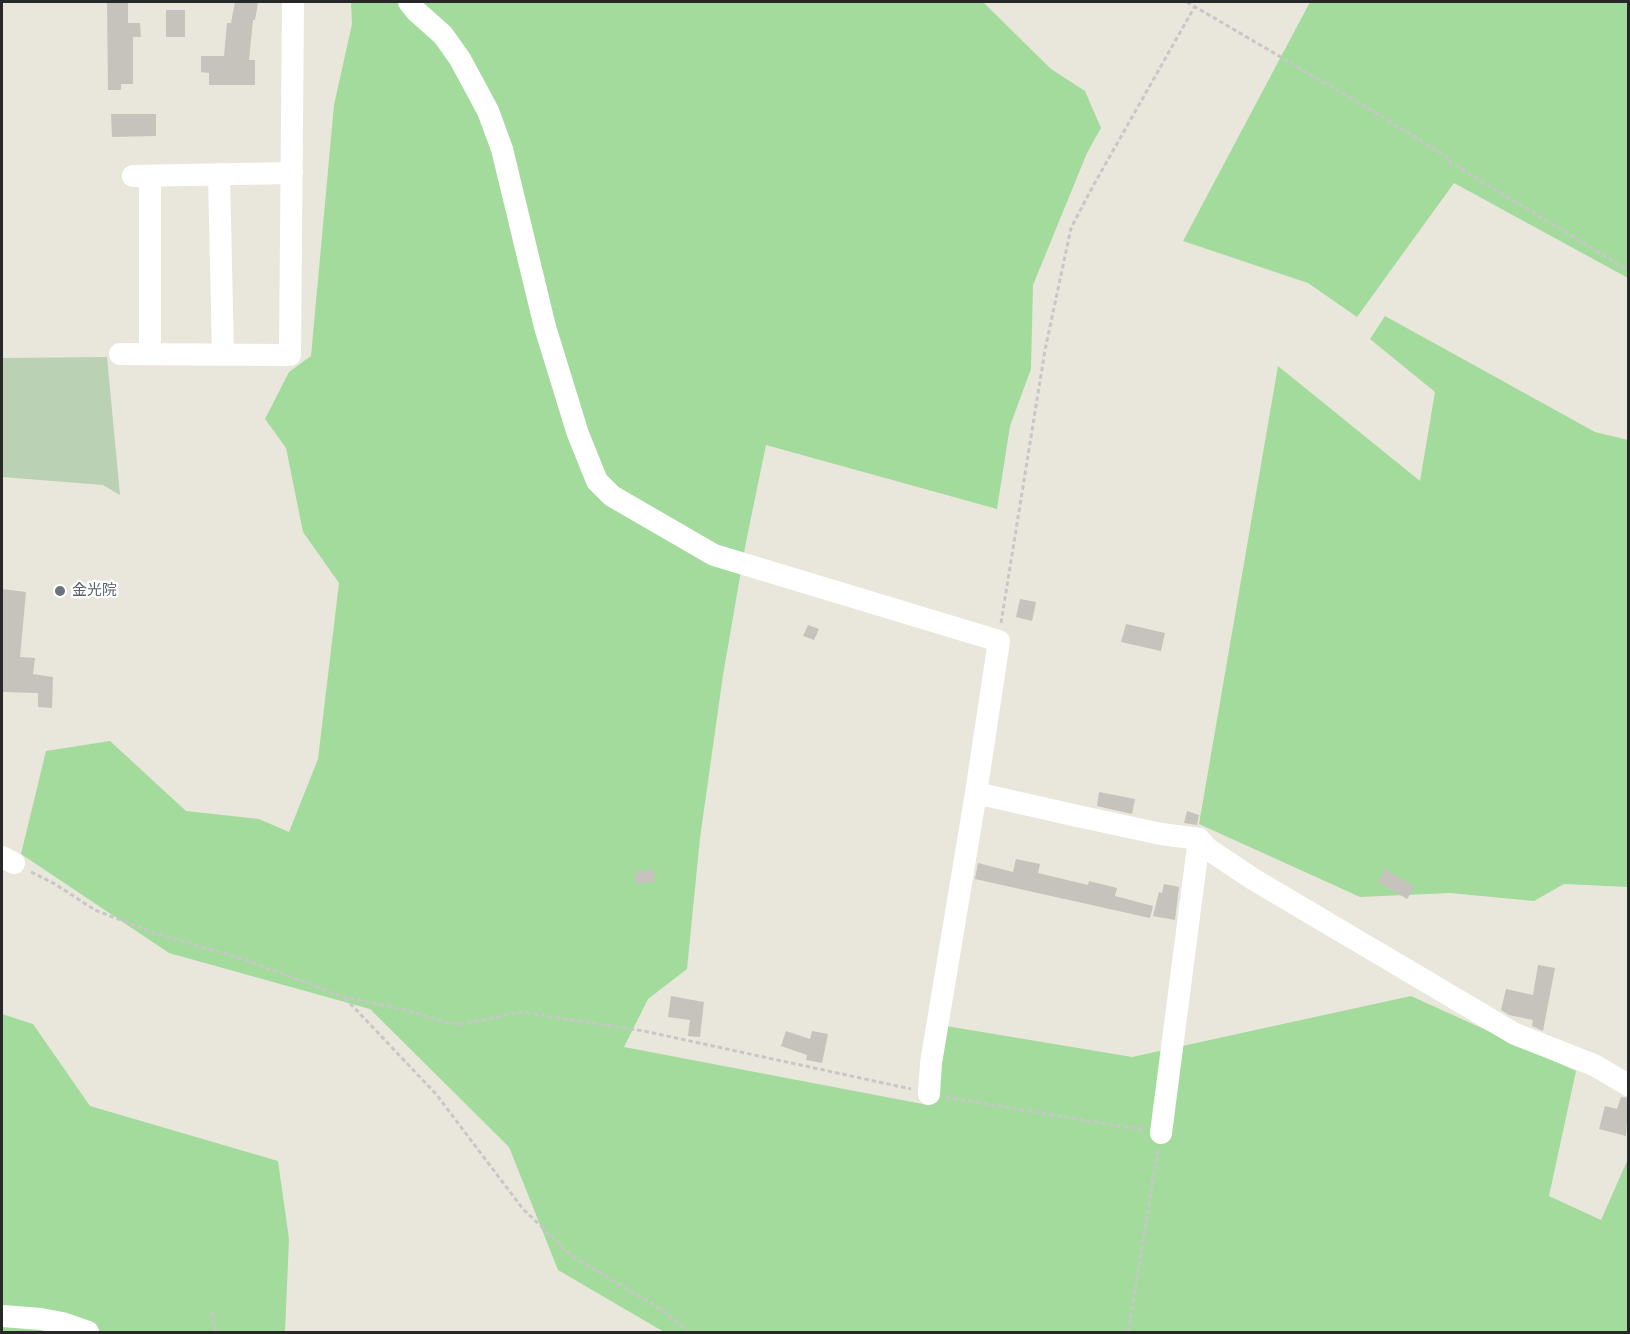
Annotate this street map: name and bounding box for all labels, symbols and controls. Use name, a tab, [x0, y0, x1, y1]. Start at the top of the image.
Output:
place label: 金光院	[72, 582, 117, 600]
marker: 金光院	[53, 584, 67, 598]

